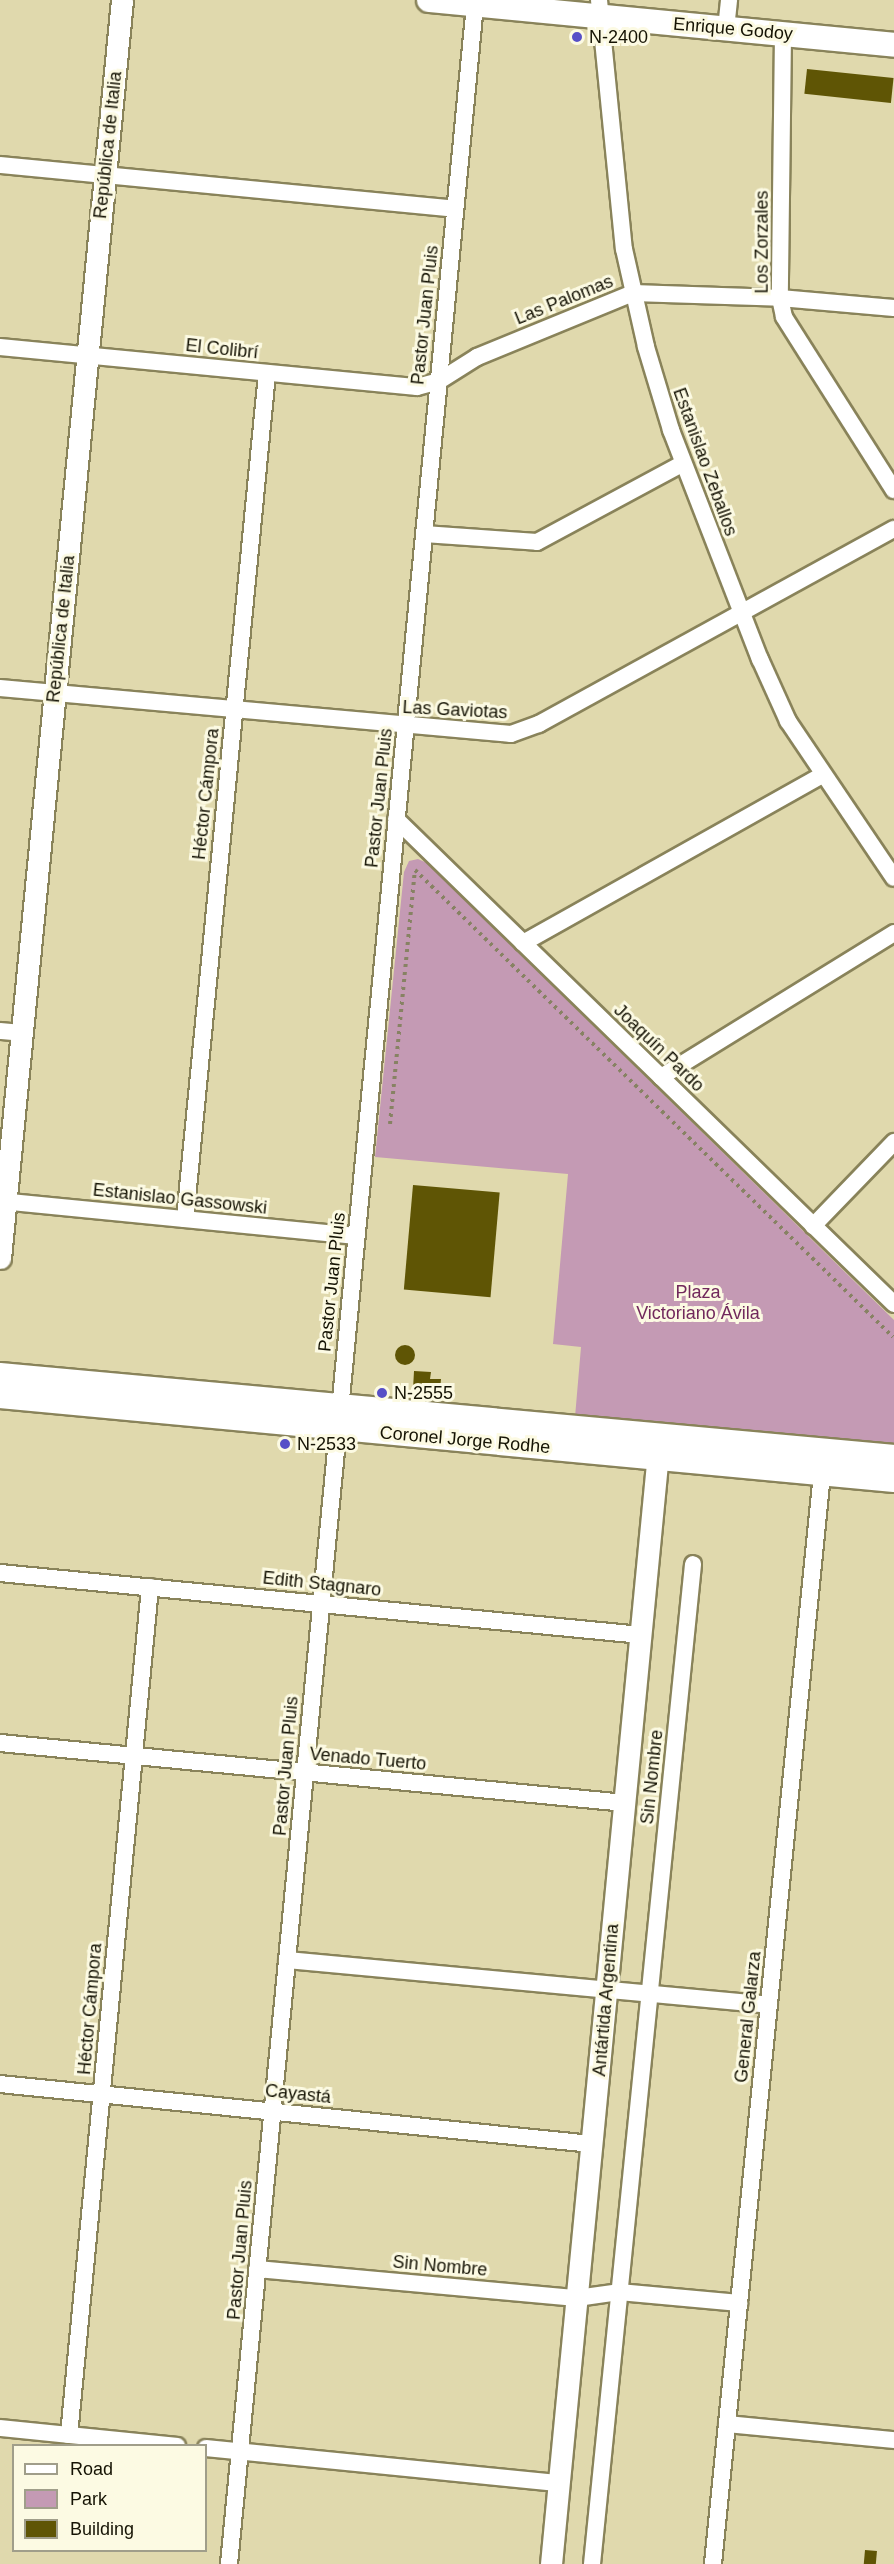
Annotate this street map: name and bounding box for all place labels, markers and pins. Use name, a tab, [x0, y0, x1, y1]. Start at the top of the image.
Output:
place label: N-2400	[589, 26, 648, 48]
marker: N-2400	[570, 30, 584, 44]
place label: N-2555	[394, 1382, 453, 1404]
marker: N-2555	[375, 1386, 389, 1400]
place label: N-2533	[297, 1433, 356, 1455]
marker: N-2533	[278, 1437, 292, 1451]

